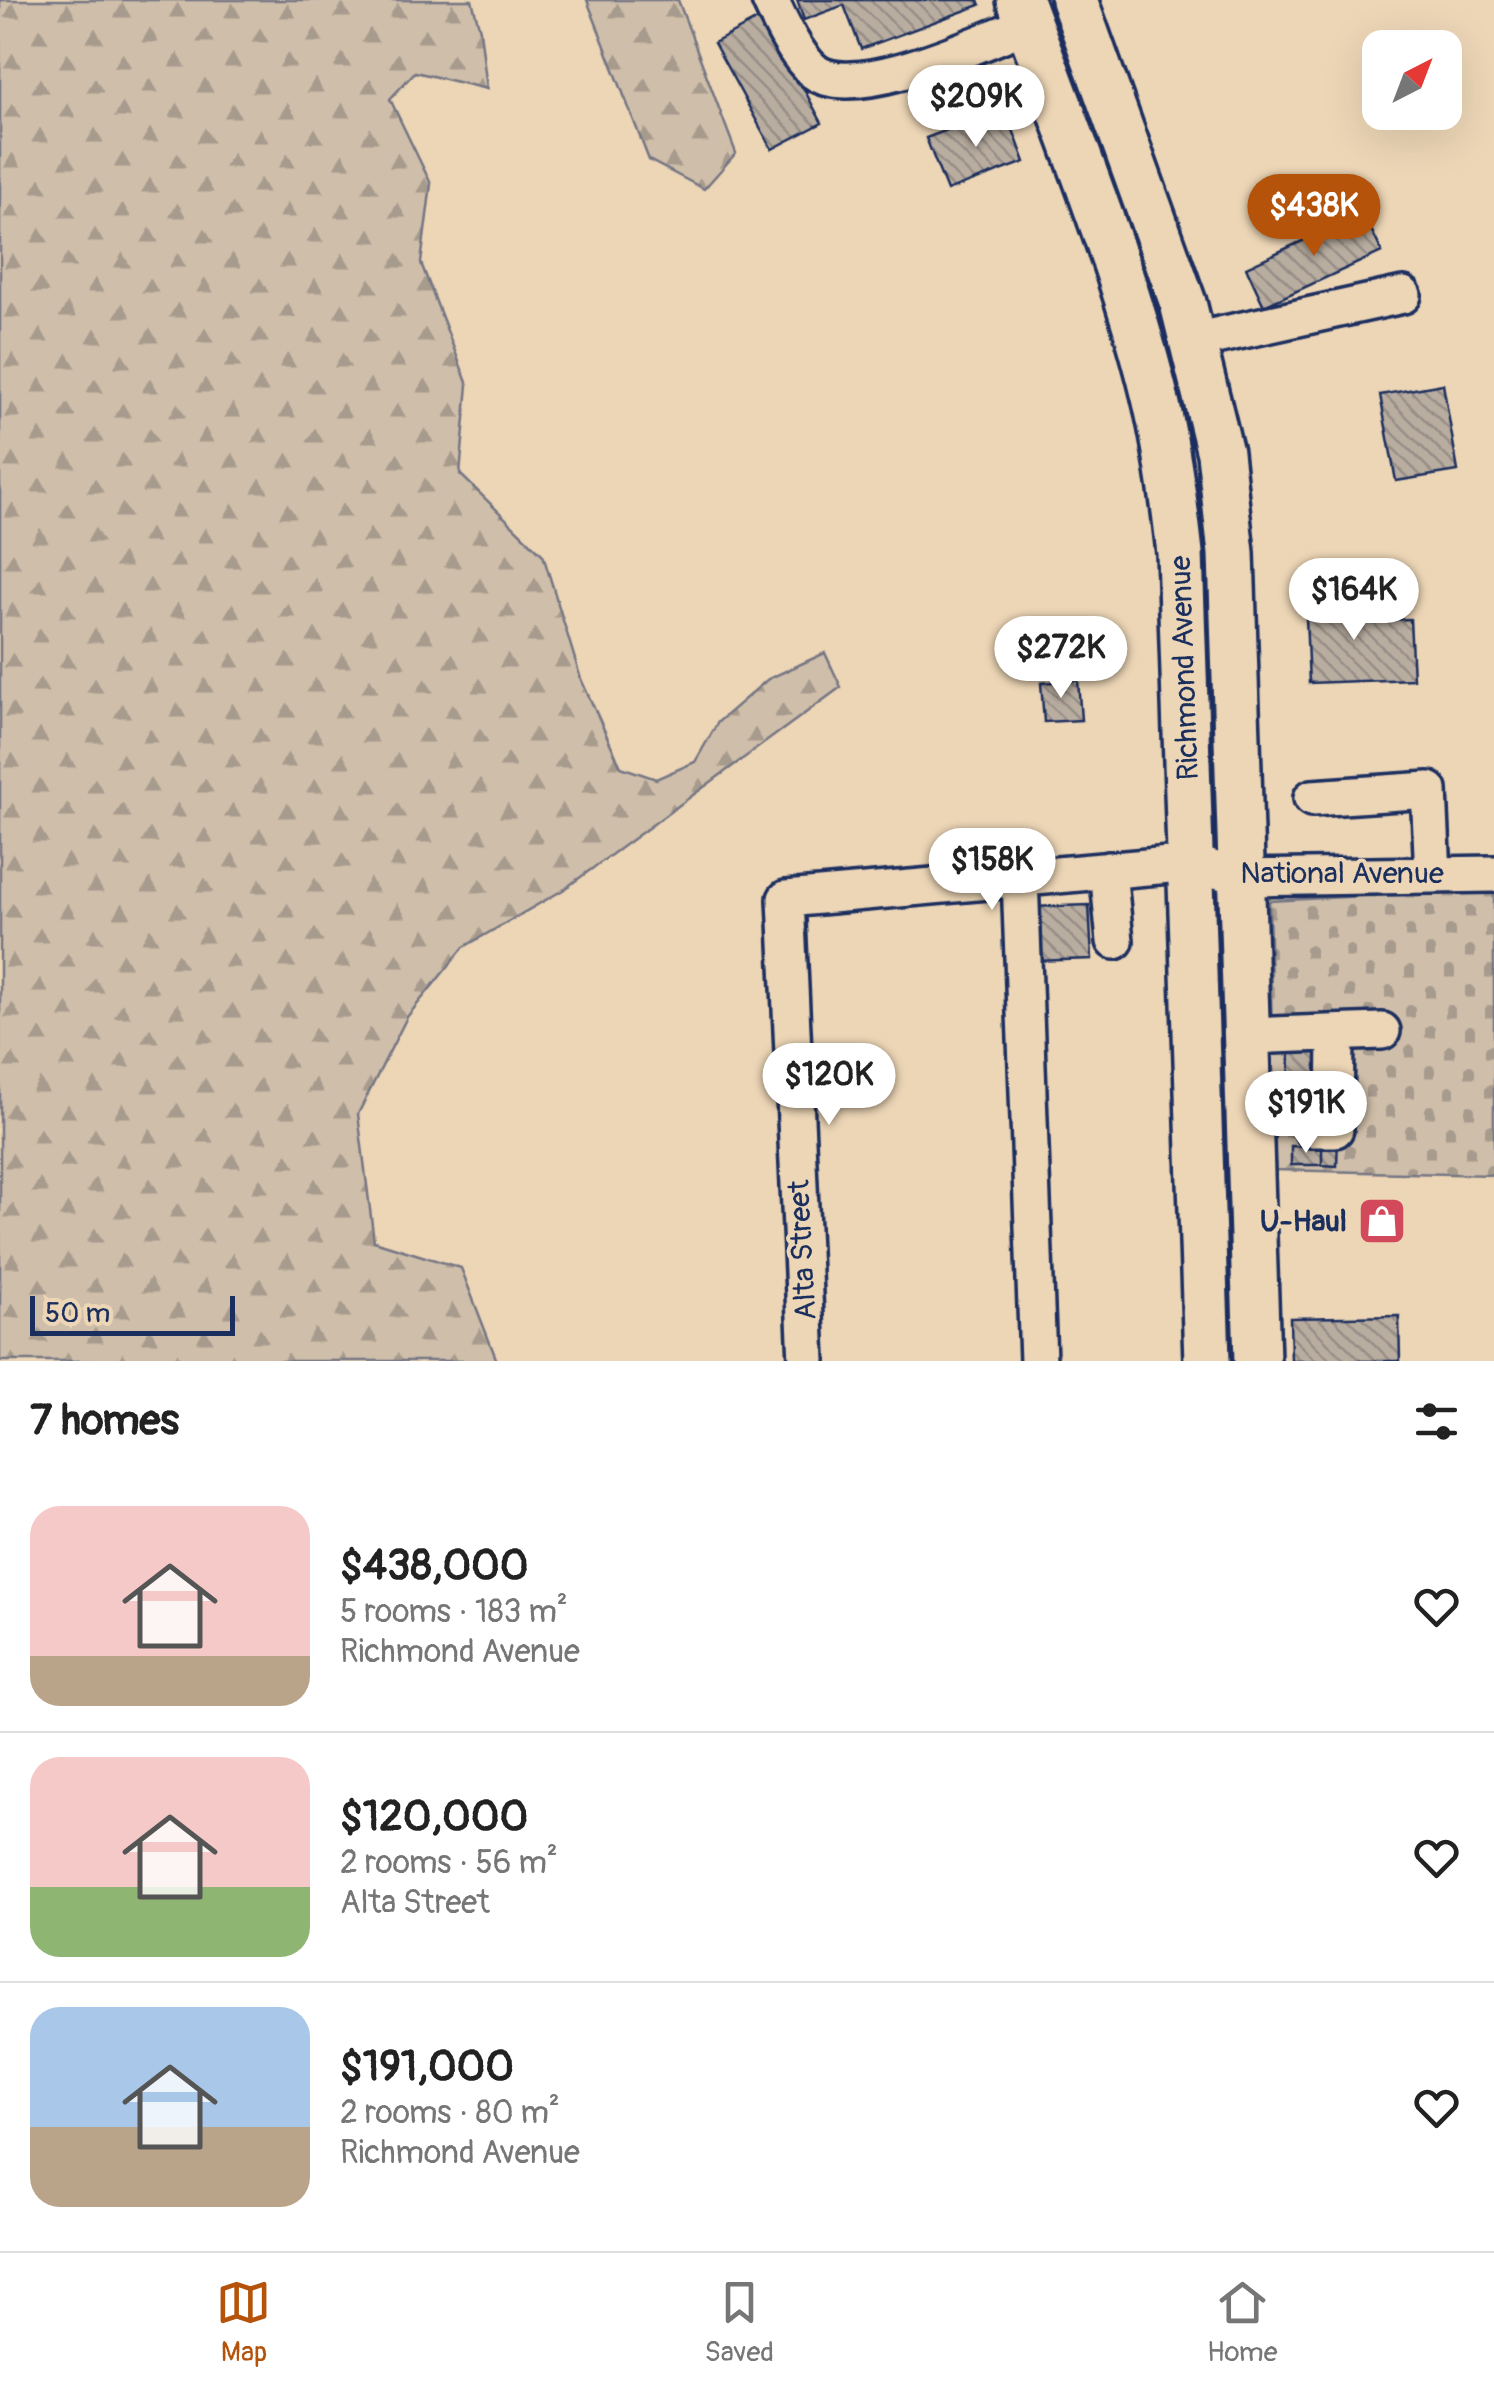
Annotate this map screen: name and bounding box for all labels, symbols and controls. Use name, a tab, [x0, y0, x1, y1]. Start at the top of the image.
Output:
north arrow	[1362, 30, 1462, 130]
map controls	[1362, 30, 1462, 130]
pin: $209K	[906, 65, 1046, 150]
text: $209K	[930, 77, 1022, 117]
pin: $438K	[1244, 174, 1384, 259]
text: $438K	[1269, 186, 1359, 226]
street label: Richmond Avenue	[1162, 555, 1207, 781]
pin: $164K	[1284, 558, 1424, 643]
text: $164K	[1311, 570, 1397, 610]
pin: $272K	[991, 616, 1131, 701]
text: $272K	[1016, 628, 1106, 668]
pin: $158K	[922, 828, 1062, 913]
text: $158K	[951, 840, 1033, 880]
street label: National Avenue	[1240, 855, 1444, 892]
pin: $120K	[759, 1043, 899, 1128]
text: $120K	[785, 1055, 873, 1095]
pin: $191K	[1236, 1071, 1376, 1156]
text: $191K	[1267, 1083, 1345, 1123]
street label: Alta Street	[780, 1178, 825, 1321]
shop icon: U-Haul	[1356, 1195, 1408, 1247]
place label: U-Haul	[1260, 1203, 1347, 1240]
scale bar	[30, 1291, 235, 1336]
text: 50 m	[45, 1296, 110, 1331]
icon: filters	[1409, 1394, 1464, 1449]
text: 7 homes	[30, 1395, 179, 1447]
text: $438,000	[340, 1540, 528, 1592]
icon: home	[110, 1546, 230, 1666]
icon: heart	[1409, 1579, 1464, 1634]
text: 5 rooms · 183 m²	[340, 1592, 568, 1632]
text: Richmond Avenue	[340, 1632, 580, 1672]
text: $120,000	[340, 1791, 528, 1843]
icon: home	[110, 1797, 230, 1917]
icon: heart	[1409, 1830, 1464, 1885]
text: 2 rooms · 56 m²	[340, 1843, 558, 1883]
text: Alta Street	[340, 1883, 490, 1923]
text: $191,000	[340, 2041, 514, 2093]
icon: home	[110, 2047, 230, 2167]
icon: heart	[1409, 2080, 1464, 2135]
text: 2 rooms · 80 m²	[340, 2093, 560, 2133]
text: Richmond Avenue	[340, 2133, 580, 2173]
tab: Map	[216, 2275, 271, 2370]
tab: Saved	[704, 2275, 774, 2370]
tab: Home	[1207, 2275, 1277, 2370]

